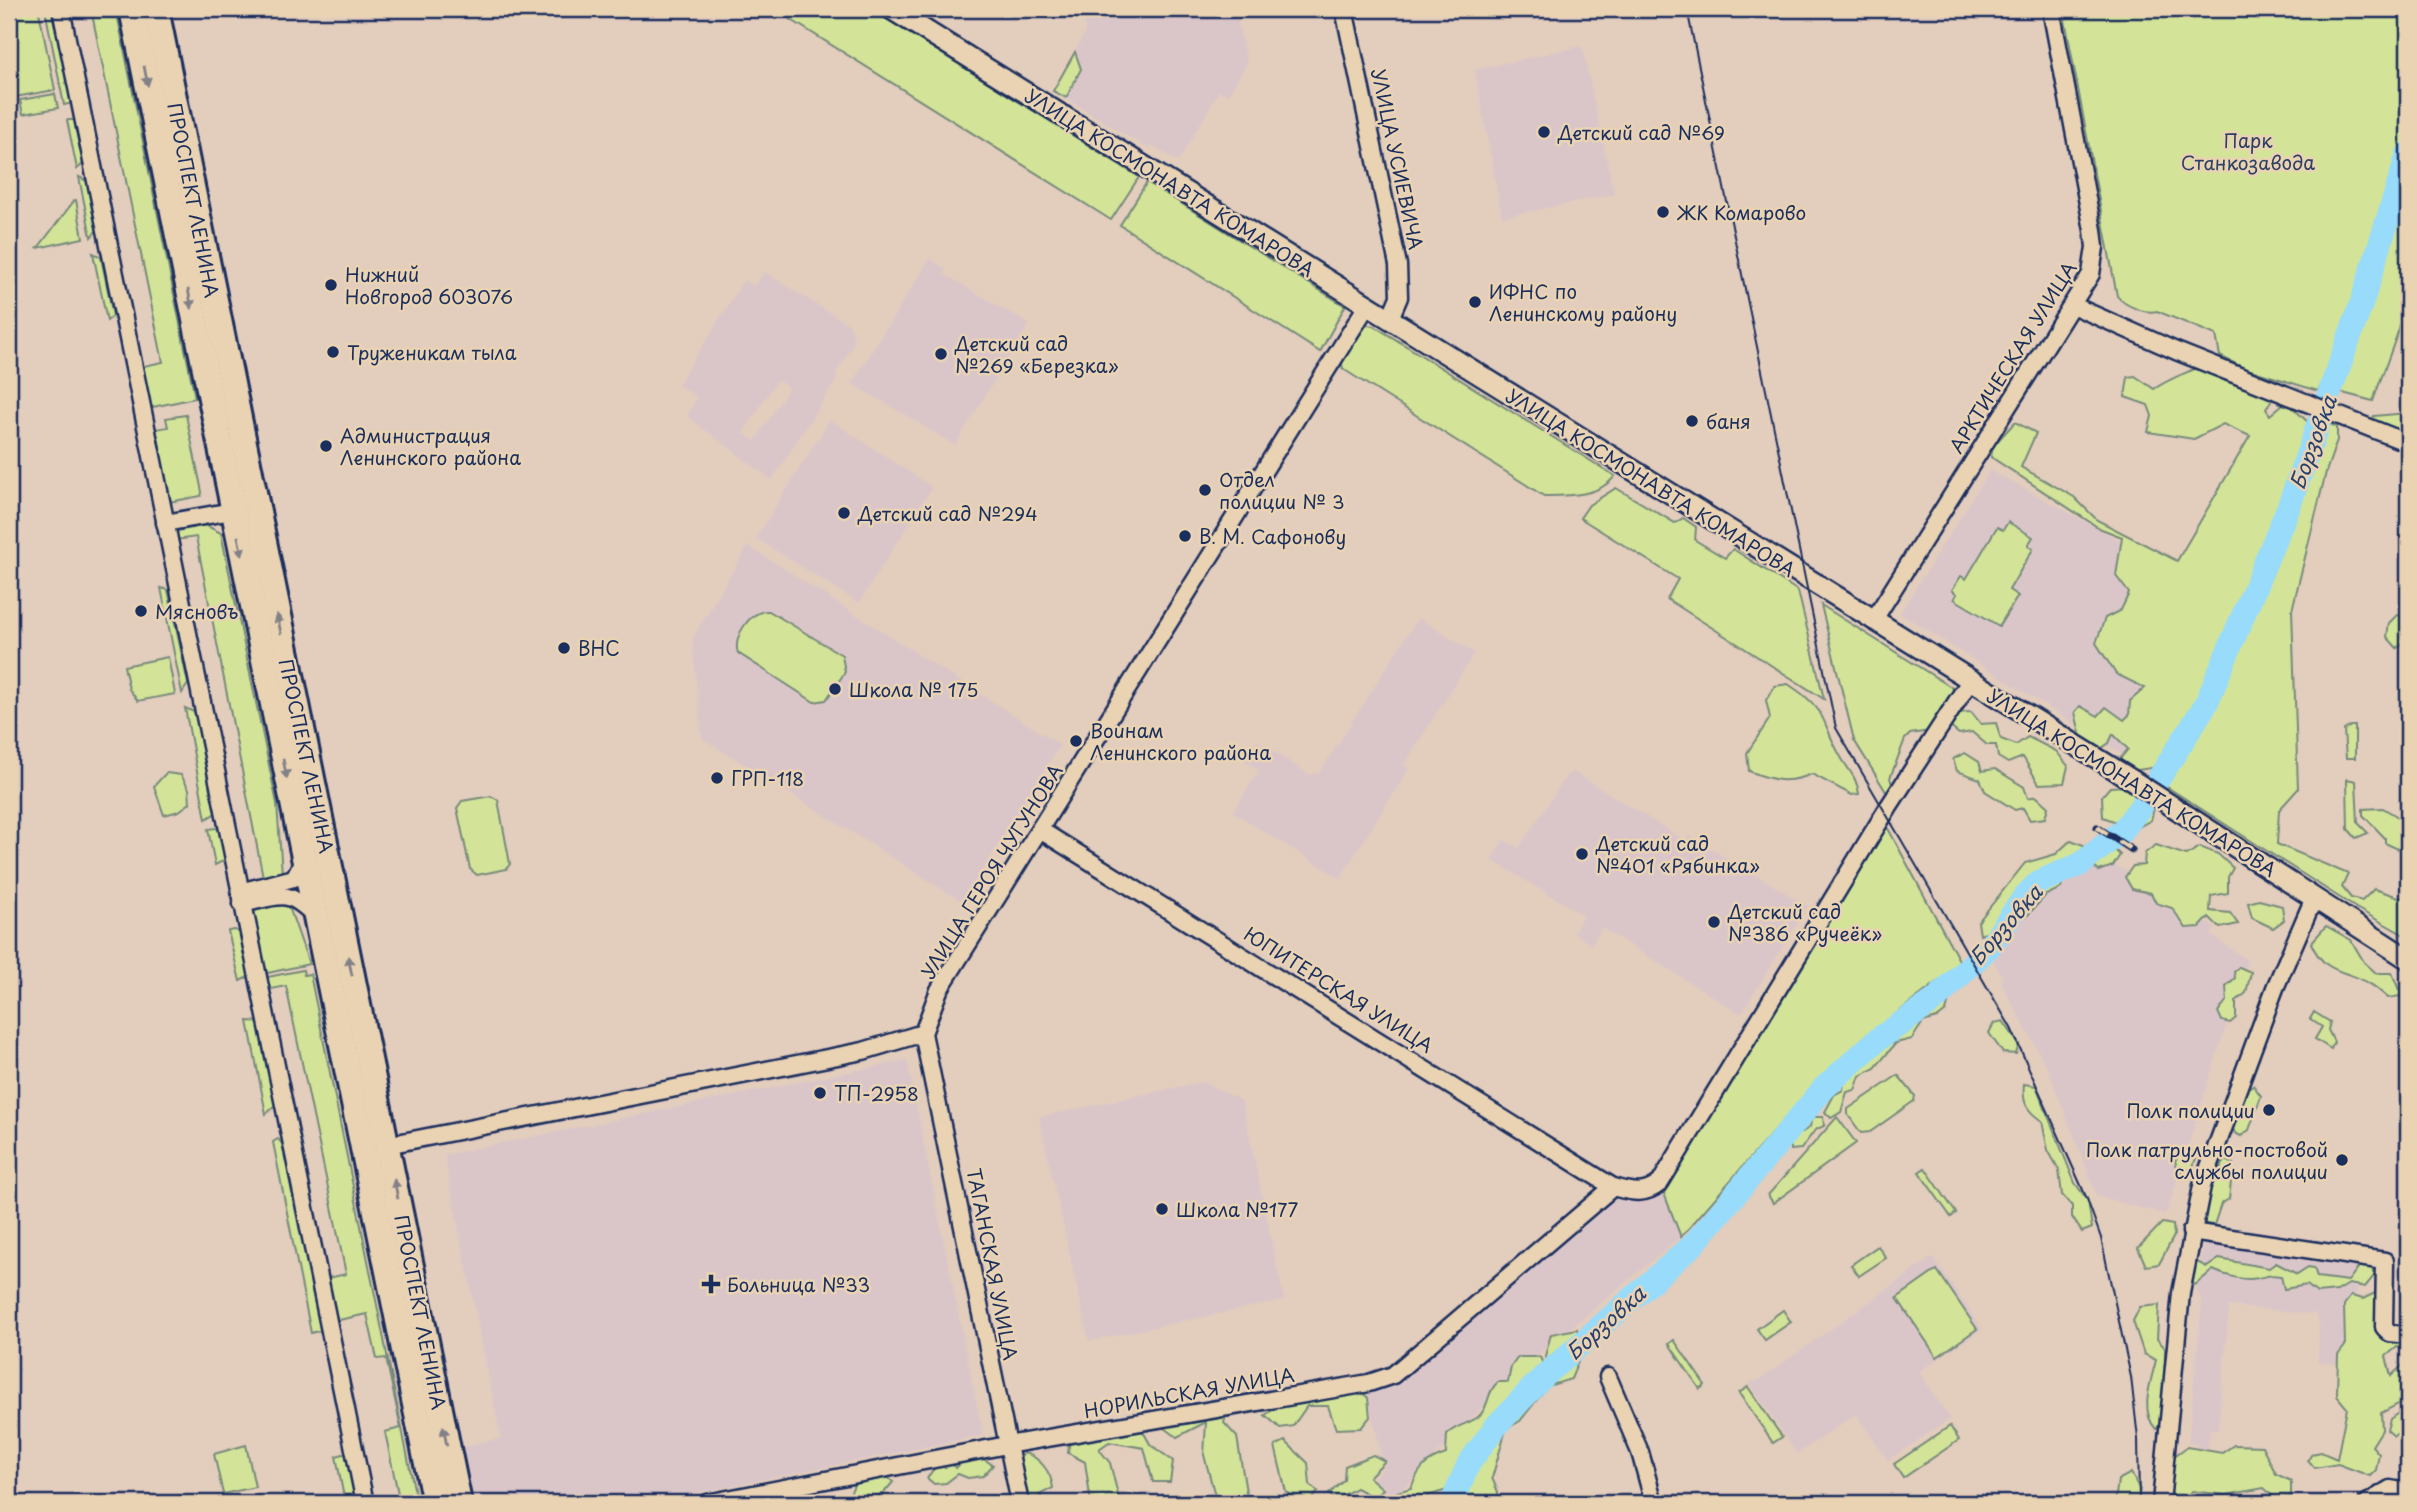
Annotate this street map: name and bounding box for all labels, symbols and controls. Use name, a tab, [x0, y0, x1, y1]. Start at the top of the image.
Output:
one-way arrow	[140, 65, 151, 87]
street label: УЛИЦА УСИЕВИЧА	[1365, 66, 1431, 252]
street label: УЛИЦА КОСМОНАВТА КОМАРОВА	[1020, 81, 1320, 283]
street label: ПРОСПЕКТ ЛЕНИНА	[161, 100, 227, 300]
place label: Детский сад №69	[1557, 118, 1725, 146]
marker: Детский сад №69	[1536, 124, 1552, 140]
park label: Парк Станкозавода	[2181, 126, 2315, 176]
place label: ЖК Комарово	[1676, 198, 1806, 226]
marker: ЖК Комарово	[1655, 204, 1671, 220]
street label: АРКТИЧЕСКАЯ УЛИЦА	[1941, 256, 2083, 458]
place label: Нижний Новгород 603076	[345, 260, 513, 310]
marker: Нижний Новгород 603076	[323, 277, 339, 293]
place label: ИФНС по Ленинскому району	[1489, 277, 1677, 327]
one-way arrow	[185, 288, 196, 310]
marker: ИФНС по Ленинскому району	[1467, 294, 1483, 310]
place label: Детский сад №269 «Березка»	[954, 329, 1119, 379]
place label: Труженикам тыла	[347, 338, 517, 366]
marker: Труженикам тыла	[325, 344, 341, 360]
marker: Детский сад №269 «Березка»	[933, 346, 949, 362]
street label: УЛИЦА КОСМОНАВТА КОМАРОВА	[1501, 381, 1801, 583]
water label: Борзовка	[2280, 390, 2344, 493]
place label: баня	[1706, 407, 1751, 435]
marker: баня	[1684, 413, 1700, 429]
place label: Администрация Ленинского района	[340, 421, 521, 471]
marker: Администрация Ленинского района	[318, 438, 334, 454]
place label: Отдел полиции № 3	[1219, 465, 1344, 515]
marker: Отдел полиции № 3	[1197, 482, 1213, 498]
place label: Детский сад №294	[857, 499, 1038, 527]
marker: Детский сад №294	[836, 505, 852, 521]
place label: В. М. Сафонову	[1199, 522, 1346, 550]
marker: В. М. Сафонову	[1177, 528, 1193, 544]
one-way arrow	[234, 535, 245, 557]
place label: Мясновъ	[155, 597, 238, 625]
marker: Мясновъ	[133, 603, 149, 619]
one-way arrow	[274, 613, 285, 635]
place label: ВНС	[578, 634, 620, 662]
marker: ВНС	[556, 640, 572, 656]
street label: ПРОСПЕКТ ЛЕНИНА	[273, 656, 341, 856]
place label: Школа № 175	[849, 675, 979, 703]
marker: Школа № 175	[827, 681, 843, 697]
street label: УЛИЦА КОСМОНАВТА КОМАРОВА	[1982, 681, 2282, 883]
place label: Воинам Ленинского района	[1090, 716, 1271, 766]
marker: Воинам Ленинского района	[1068, 733, 1084, 749]
one-way arrow	[280, 758, 291, 780]
street label: УЛИЦА ГЕРОЯ ЧУГУНОВА	[913, 758, 1069, 984]
place label: ГРП-118	[731, 764, 804, 792]
marker: ГРП-118	[709, 770, 725, 786]
place label: Детский сад №401 «Рябинка»	[1595, 829, 1760, 879]
marker: Детский сад №401 «Рябинка»	[1574, 846, 1590, 862]
water label: Борзовка	[1961, 876, 2050, 971]
place label: Детский сад №386 «Ручеёк»	[1727, 897, 1882, 947]
marker: Детский сад №386 «Ручеёк»	[1706, 914, 1722, 930]
street label: ЮПИТЕРСКАЯ УЛИЦА	[1239, 919, 1439, 1059]
one-way arrow	[344, 955, 355, 977]
place label: ТП-2958	[834, 1079, 919, 1107]
marker: ТП-2958	[812, 1085, 828, 1101]
place label: Полк полиции	[2127, 1096, 2255, 1124]
marker: Полк полиции	[2261, 1102, 2277, 1118]
place label: Полк патрульно-постовой службы полиции	[2086, 1135, 2328, 1185]
marker: Полк патрульно-постовой службы полиции	[2334, 1152, 2350, 1168]
street label: ТАГАНСКАЯ УЛИЦА	[961, 1166, 1025, 1362]
one-way arrow	[391, 1178, 402, 1200]
place label: Школа №177	[1176, 1195, 1298, 1223]
marker: Школа №177	[1154, 1201, 1170, 1217]
street label: ПРОСПЕКТ ЛЕНИНА	[388, 1212, 454, 1412]
place label: Больница №33	[727, 1270, 870, 1298]
marker: Больница №33	[701, 1274, 721, 1294]
water label: Борзовка	[1558, 1277, 1653, 1366]
street label: НОРИЛЬСКАЯ УЛИЦА	[1082, 1360, 1296, 1424]
one-way arrow	[440, 1425, 451, 1447]

